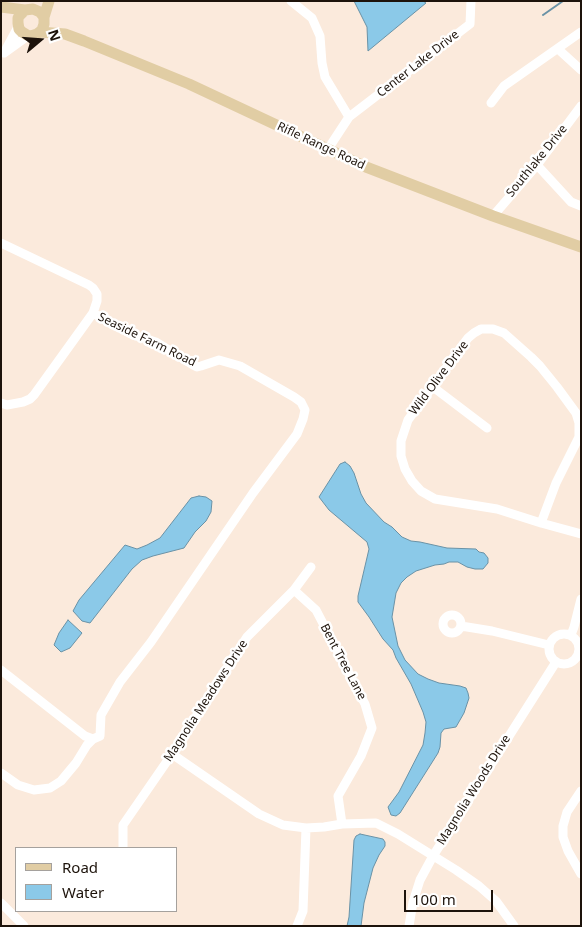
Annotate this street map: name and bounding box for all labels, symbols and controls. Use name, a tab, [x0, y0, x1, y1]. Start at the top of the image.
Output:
north arrow	[15, 15, 65, 65]
text: N	[44, 27, 66, 44]
street label: Center Lake Drive	[374, 28, 462, 100]
street label: Rifle Range Road	[275, 119, 367, 173]
street label: Southlake Drive	[503, 122, 571, 200]
street label: Seaside Farm Road	[96, 310, 198, 370]
street label: Wild Olive Drive	[406, 338, 472, 418]
street label: Bent Tree Lane	[317, 621, 369, 703]
street label: Magnolia Meadows Drive	[161, 637, 251, 765]
street label: Magnolia Woods Drive	[434, 732, 514, 848]
legend	[15, 847, 178, 912]
text: Road	[62, 857, 98, 877]
scale bar	[407, 880, 496, 912]
text: Water	[62, 882, 104, 902]
text: 100 m	[412, 889, 456, 909]

